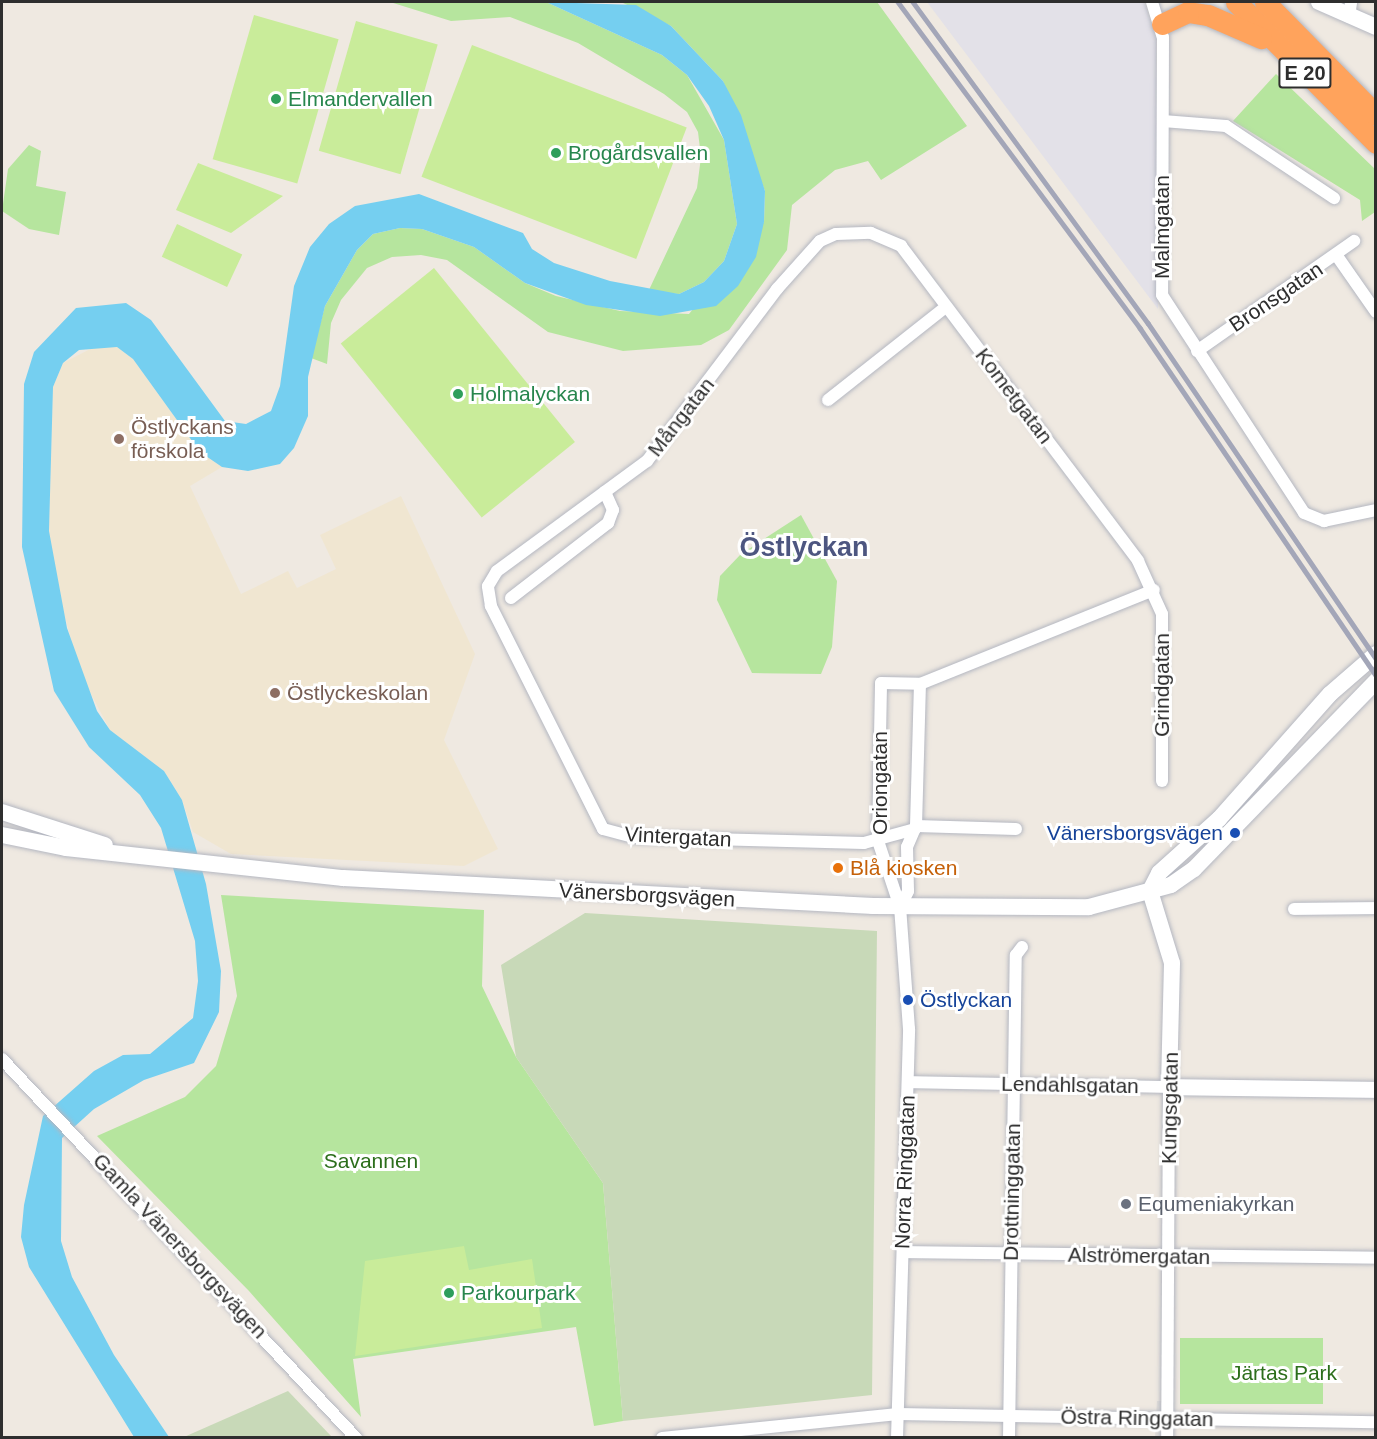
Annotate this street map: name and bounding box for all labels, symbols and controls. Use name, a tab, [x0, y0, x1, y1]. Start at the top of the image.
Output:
road number: E 20	[1278, 56, 1332, 90]
place label: Elmandervallen	[288, 86, 433, 112]
marker: Elmandervallen	[269, 92, 283, 106]
place label: Brogårdsvallen	[568, 140, 708, 166]
marker: Brogårdsvallen	[549, 146, 563, 160]
street label: Malmgatan	[1149, 175, 1175, 279]
street label: Bronsgatan	[1224, 257, 1328, 337]
street label: Kometgatan	[970, 343, 1058, 449]
street label: Mångatan	[642, 372, 720, 462]
place label: Holmalyckan	[470, 381, 590, 407]
marker: Holmalyckan	[451, 387, 465, 401]
place label: Östlyckans förskola	[131, 414, 234, 464]
marker: Östlyckans förskola	[112, 432, 126, 446]
district label: Östlyckan	[739, 532, 869, 564]
street label: Grindgatan	[1149, 633, 1175, 737]
place label: Östlyckeskolan	[287, 680, 428, 706]
marker: Östlyckeskolan	[268, 686, 282, 700]
street label: Oriongatan	[867, 731, 893, 835]
place label: Vänersborgsvägen	[1047, 820, 1223, 846]
street label: Vintergatan	[624, 822, 732, 852]
marker: Vänersborgsvägen	[1228, 826, 1242, 840]
place label: Blå kiosken	[850, 855, 957, 881]
marker: Blå kiosken	[831, 861, 845, 875]
street label: Vänersborgsvägen	[558, 878, 736, 912]
place label: Östlyckan	[920, 987, 1012, 1013]
marker: Östlyckan	[901, 993, 915, 1007]
street label: Kungsgatan	[1156, 1052, 1184, 1164]
street label: Lendahlsgatan	[1001, 1071, 1139, 1099]
street label: Norra Ringgatan	[890, 1095, 920, 1249]
street label: Drottninggatan	[998, 1123, 1026, 1261]
street label: Gamla Vänersborgsvägen	[88, 1148, 272, 1344]
park label: Savannen	[324, 1148, 418, 1174]
place label: Equmeniakyrkan	[1138, 1191, 1294, 1217]
marker: Equmeniakyrkan	[1119, 1197, 1133, 1211]
street label: Alströmergatan	[1068, 1242, 1210, 1270]
place label: Parkourpark	[461, 1280, 575, 1306]
marker: Parkourpark	[442, 1286, 456, 1300]
park label: Järtas Park	[1231, 1360, 1337, 1386]
street label: Östra Ringgatan	[1060, 1404, 1214, 1432]

